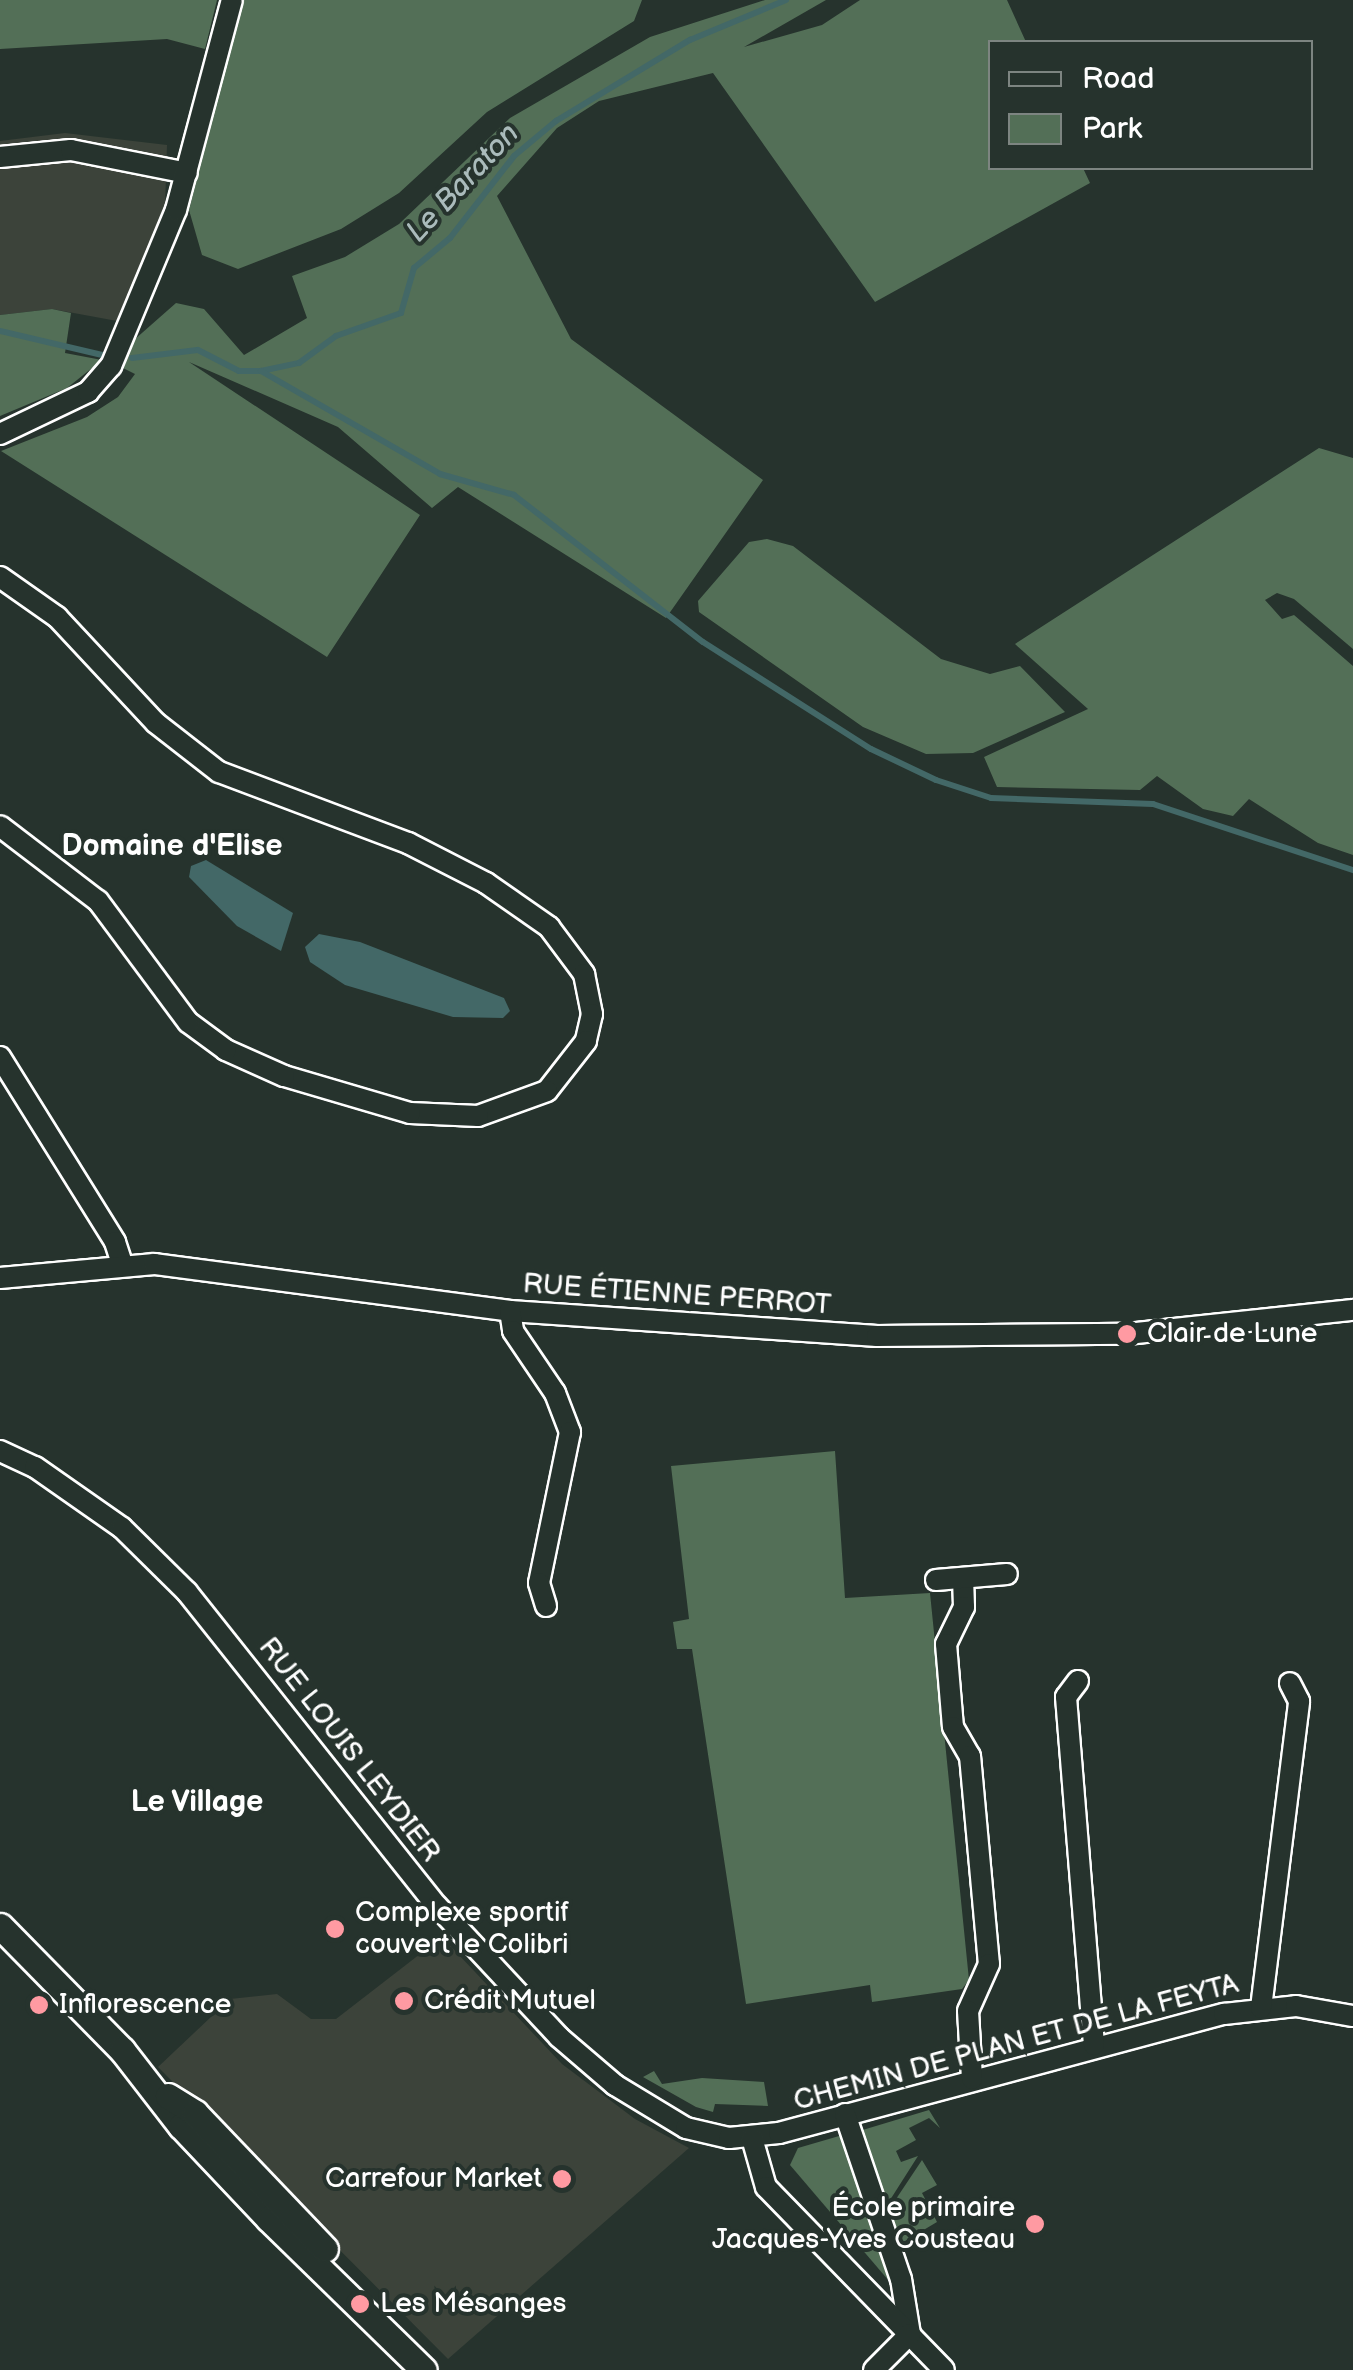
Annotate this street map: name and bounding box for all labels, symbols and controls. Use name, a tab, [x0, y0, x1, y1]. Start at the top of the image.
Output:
legend	[988, 40, 1313, 170]
text: Road	[1082, 61, 1155, 97]
text: Park	[1082, 111, 1142, 147]
water label: Le Baraton	[399, 116, 527, 250]
district label: Domaine d'Elise	[62, 828, 282, 864]
street label: RUE ÉTIENNE PERROT	[522, 1267, 832, 1323]
place label: Clair de Lune	[1147, 1317, 1317, 1351]
marker: Clair de Lune	[1116, 1323, 1138, 1345]
street label: RUE LOUIS LEYDIER	[251, 1631, 447, 1869]
district label: Le Village	[130, 1784, 264, 1820]
place label: Complexe sportif couvert le Colibri	[355, 1896, 569, 1962]
marker: Complexe sportif couvert le Colibri	[324, 1918, 346, 1940]
street label: CHEMIN DE PLAN ET DE LA FEYTA	[790, 1967, 1242, 2119]
place label: Crédit Mutuel	[424, 1984, 596, 2018]
place label: Inflorescence	[59, 1988, 231, 2022]
marker: Crédit Mutuel	[393, 1990, 415, 2012]
marker: Inflorescence	[28, 1994, 50, 2016]
place label: Carrefour Market	[325, 2162, 542, 2196]
marker: Carrefour Market	[551, 2168, 573, 2190]
place label: École primaire Jacques-Yves Cousteau	[712, 2191, 1015, 2257]
marker: École primaire Jacques-Yves Cousteau	[1024, 2213, 1046, 2235]
place label: Les Mésanges	[380, 2287, 566, 2321]
marker: Les Mésanges	[349, 2293, 371, 2315]

